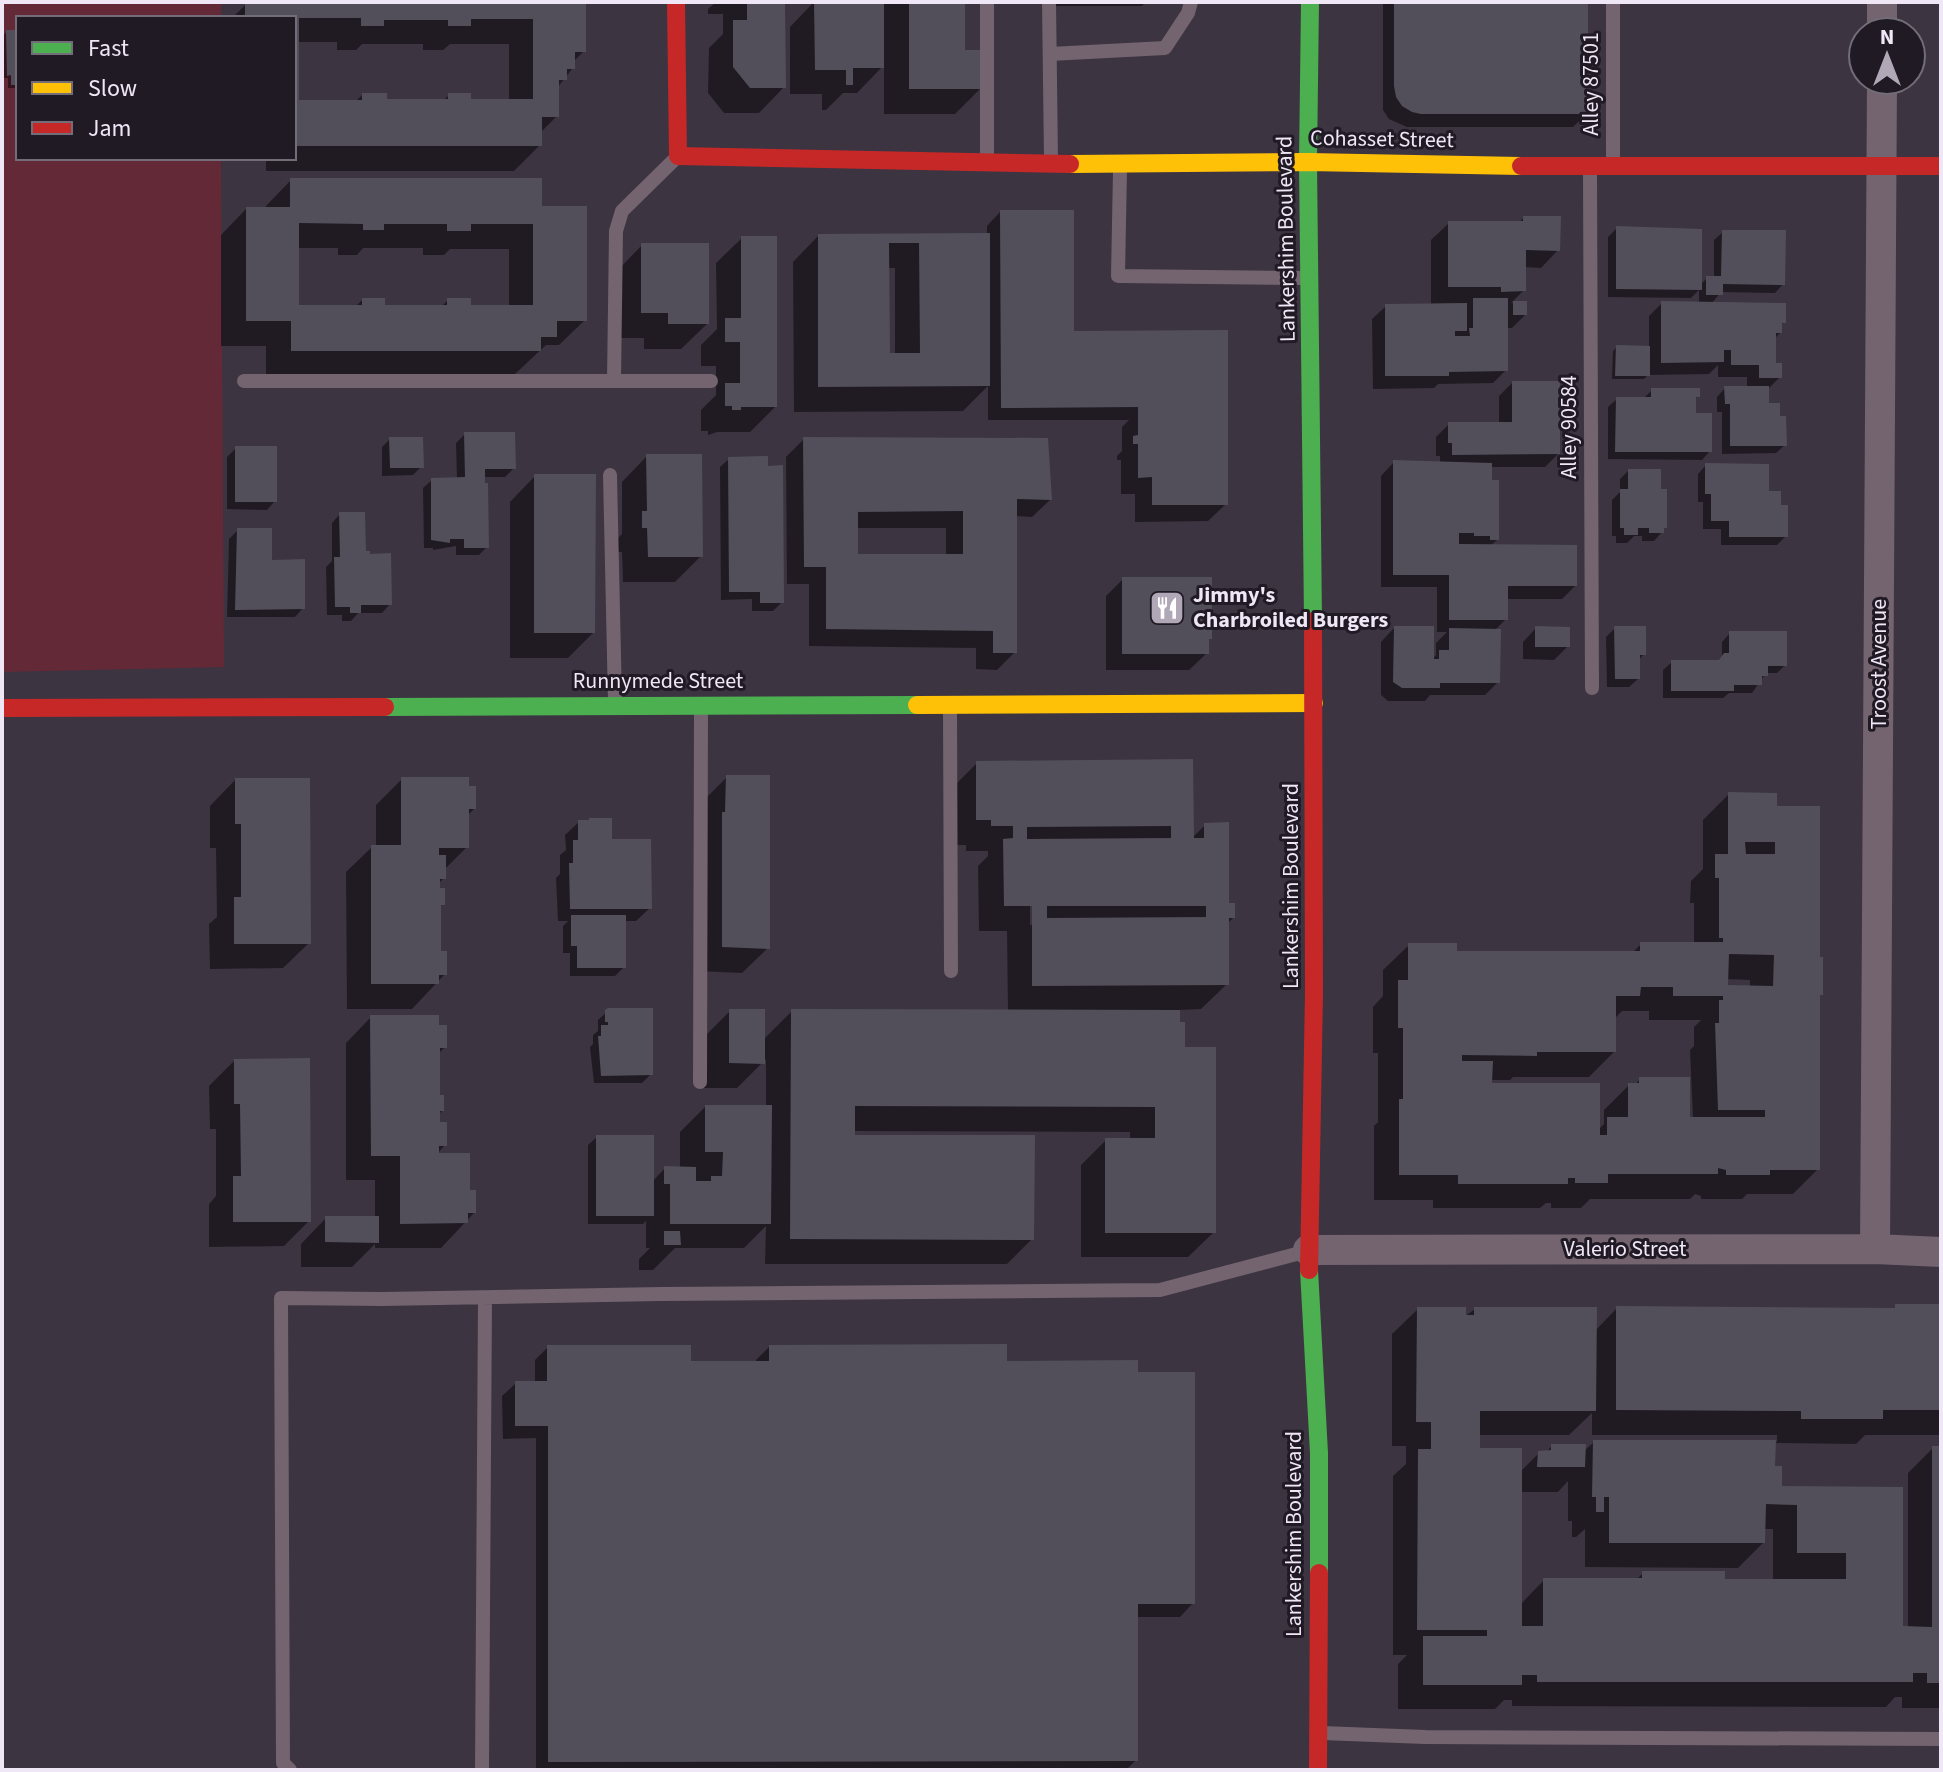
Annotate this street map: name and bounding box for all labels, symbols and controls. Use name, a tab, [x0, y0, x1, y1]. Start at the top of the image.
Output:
legend	[16, 16, 296, 160]
north arrow	[1847, 16, 1927, 96]
text: N	[1880, 21, 1894, 53]
text: Fast	[88, 31, 129, 66]
street label: Alley 87501	[1575, 32, 1607, 136]
text: Slow	[88, 71, 137, 106]
text: Jam	[88, 111, 132, 146]
street label: Cohasset Street	[1310, 122, 1455, 156]
street label: Lankershim Boulevard	[1268, 136, 1304, 342]
street label: Alley 90584	[1553, 375, 1585, 479]
place label: Jimmy's Charbroiled Burgers	[1193, 579, 1388, 636]
restaurant icon: Jimmy's Charbroiled Burgers	[1148, 589, 1186, 627]
street label: Troost Avenue	[1863, 599, 1895, 729]
street label: Runnymede Street	[573, 665, 744, 697]
street label: Lankershim Boulevard	[1275, 783, 1307, 989]
street label: Valerio Street	[1564, 1233, 1687, 1265]
street label: Lankershim Boulevard	[1278, 1431, 1310, 1637]

